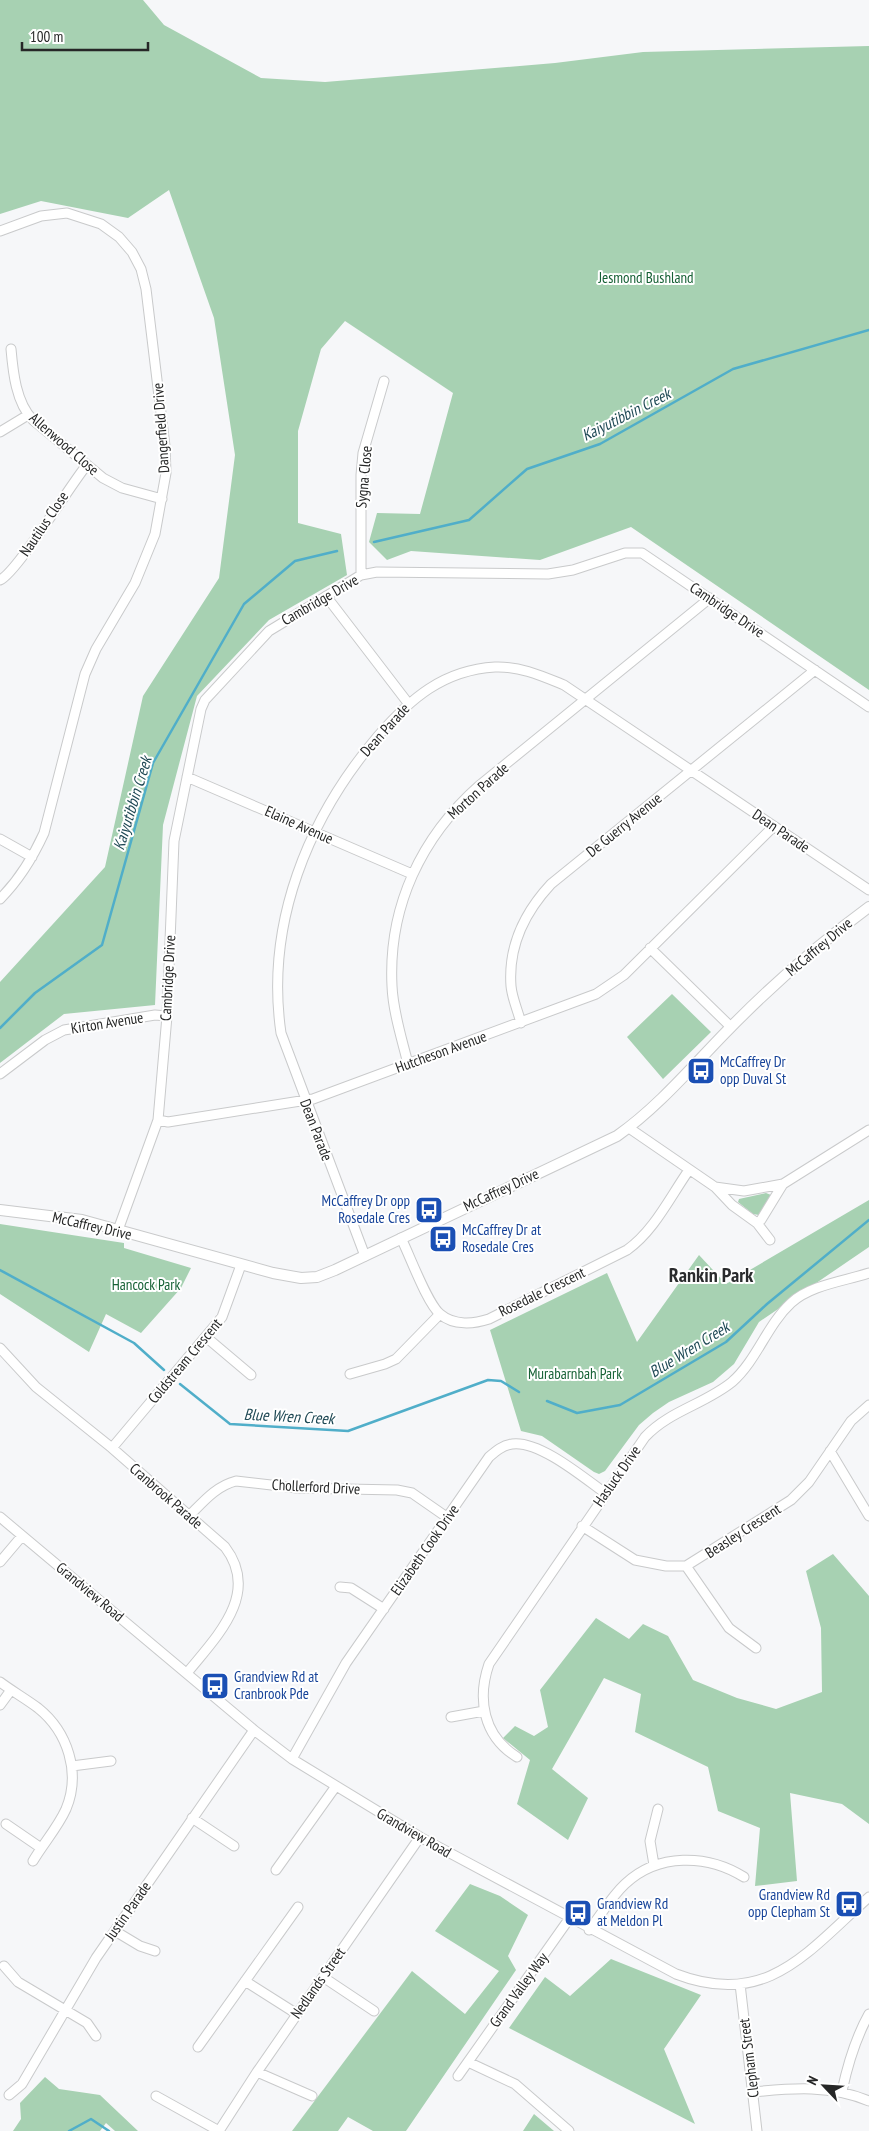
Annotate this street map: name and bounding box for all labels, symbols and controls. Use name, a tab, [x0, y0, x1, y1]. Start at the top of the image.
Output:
scale bar	[22, 20, 149, 52]
text: 100 m	[30, 27, 63, 46]
park label: Jesmond Bushland	[597, 268, 694, 287]
street label: Dangerfield Drive	[148, 382, 173, 474]
water label: Kaiyutibbin Creek	[578, 382, 675, 445]
street label: Allenwood Close	[26, 408, 103, 479]
street label: Sygna Close	[351, 445, 376, 509]
street label: Nautilus Close	[15, 488, 72, 560]
street label: Cambridge Drive	[278, 570, 362, 629]
street label: Cambridge Drive	[686, 578, 768, 641]
street label: Dean Parade	[356, 699, 413, 760]
water label: Kaiyutibbin Creek	[108, 752, 156, 852]
street label: Morton Parade	[443, 758, 512, 823]
street label: De Guerry Avenue	[582, 788, 665, 861]
street label: Elaine Avenue	[262, 801, 336, 848]
street label: Dean Parade	[749, 805, 814, 857]
street label: McCaffrey Drive	[782, 913, 856, 980]
street label: Cambridge Drive	[156, 935, 179, 1021]
street label: Kirton Avenue	[69, 1007, 144, 1038]
street label: Hutcheson Avenue	[393, 1026, 489, 1077]
place label: McCaffrey Dr opp Duval St	[720, 1052, 787, 1088]
bus stop icon: McCaffrey Dr opp Duval St	[686, 1056, 716, 1086]
street label: Dean Parade	[296, 1096, 337, 1164]
street label: McCaffrey Drive	[460, 1164, 542, 1215]
place label: McCaffrey Dr opp Rosedale Cres	[322, 1191, 410, 1227]
bus stop icon: McCaffrey Dr opp Rosedale Cres	[414, 1195, 444, 1225]
street label: McCaffrey Drive	[51, 1207, 134, 1244]
place label: McCaffrey Dr at Rosedale Cres	[462, 1220, 541, 1256]
bus stop icon: McCaffrey Dr at Rosedale Cres	[428, 1224, 458, 1254]
street label: Rosedale Crescent	[495, 1262, 588, 1321]
district label: Rankin Park	[669, 1262, 754, 1288]
park label: Hancock Park	[112, 1275, 180, 1294]
street label: Coldstream Crescent	[143, 1314, 226, 1407]
water label: Blue Wren Creek	[645, 1316, 734, 1381]
park label: Murabarnbah Park	[528, 1364, 622, 1383]
water label: Blue Wren Creek	[243, 1404, 336, 1428]
street label: Hasluck Drive	[589, 1441, 645, 1510]
street label: Cranbrook Parade	[126, 1459, 207, 1533]
street label: Chollerford Drive	[271, 1475, 361, 1498]
street label: Beasley Crescent	[701, 1499, 784, 1562]
street label: Elizabeth Cook Drive	[386, 1501, 463, 1599]
street label: Grandview Road	[52, 1558, 128, 1626]
place label: Grandview Rd at Cranbrook Pde	[234, 1667, 318, 1703]
bus stop icon: Grandview Rd at Cranbrook Pde	[200, 1671, 230, 1701]
street label: Grandview Road	[374, 1804, 455, 1862]
street label: Justin Parade	[100, 1878, 155, 1945]
place label: Grandview Rd opp Clepham St	[748, 1885, 830, 1921]
bus stop icon: Grandview Rd opp Clepham St	[834, 1889, 864, 1919]
place label: Grandview Rd at Meldon Pl	[597, 1894, 668, 1930]
bus stop icon: Grandview Rd at Meldon Pl	[563, 1898, 593, 1928]
street label: Nedlands Street	[286, 1943, 349, 2022]
street label: Grand Valley Way	[485, 1948, 552, 2031]
street label: Clepham Street	[734, 2017, 763, 2099]
north arrow	[799, 2061, 849, 2111]
text: N	[802, 2073, 822, 2088]

